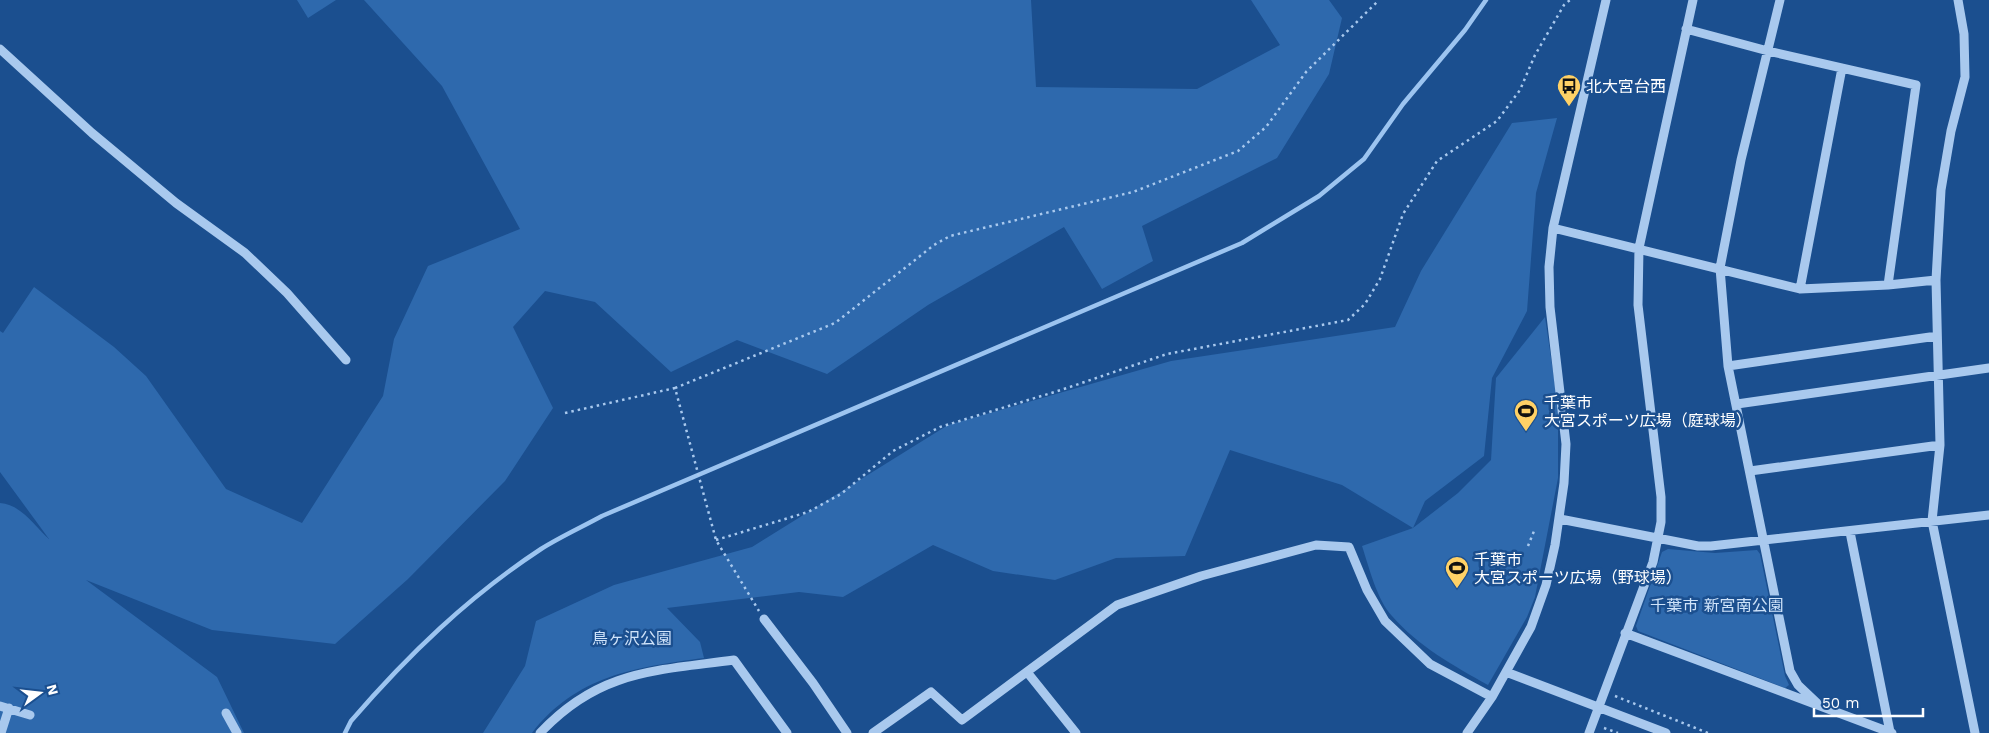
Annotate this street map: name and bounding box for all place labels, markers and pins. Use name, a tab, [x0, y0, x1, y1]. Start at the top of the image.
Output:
bus stop icon: 北大宮台西	[1556, 73, 1582, 107]
place label: 北大宮台西	[1586, 77, 1666, 96]
place label: 千葉市 大宮スポーツ広場（庭球場）	[1544, 393, 1752, 430]
sports icon: 千葉市 大宮スポーツ広場（庭球場）	[1513, 398, 1539, 432]
place label: 千葉市 大宮スポーツ広場（野球場）	[1474, 550, 1682, 587]
sports icon: 千葉市 大宮スポーツ広場（野球場）	[1444, 555, 1470, 589]

